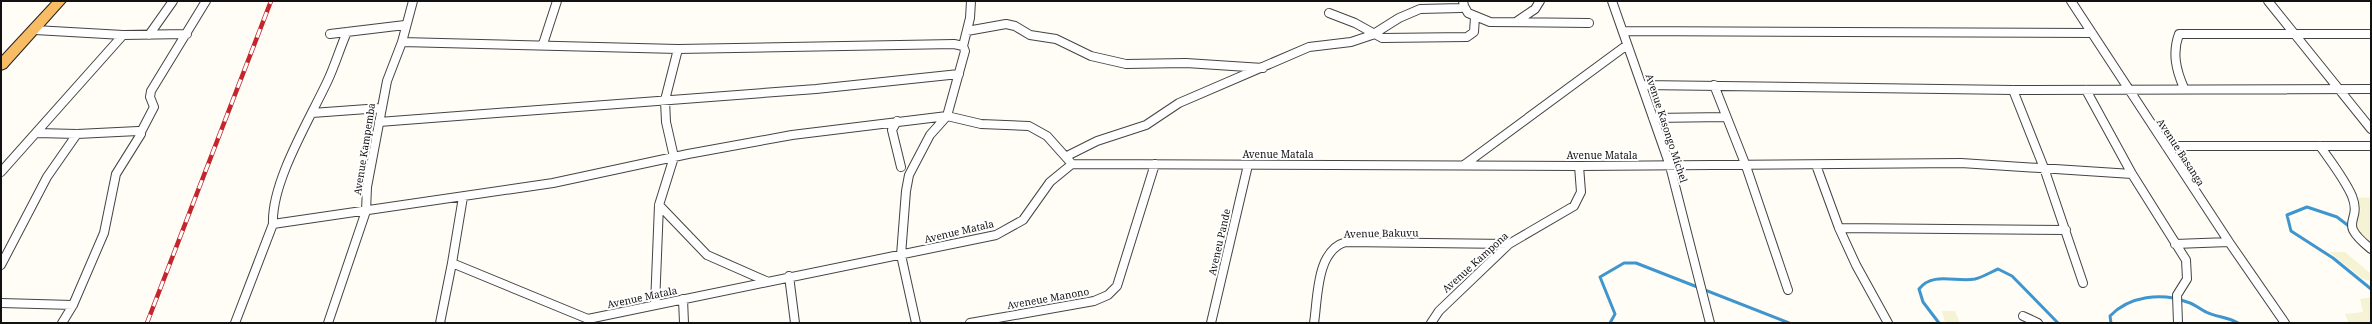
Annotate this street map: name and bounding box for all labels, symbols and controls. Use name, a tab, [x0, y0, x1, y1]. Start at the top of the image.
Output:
street label: Avenue Kasongo Michel	[1643, 72, 1691, 184]
street label: Avenue Kampemba	[350, 102, 378, 196]
street label: Avenue Basanga	[2154, 115, 2208, 189]
street label: Avenue Matala	[1242, 147, 1314, 161]
street label: Avenue Matala	[1566, 148, 1638, 162]
street label: Aveneu Pande	[1205, 207, 1233, 277]
street label: Avenue Matala	[923, 216, 996, 246]
street label: Avenue Bakuvu	[1343, 225, 1419, 241]
street label: Avenue Kampona	[1439, 228, 1511, 295]
street label: Avenue Matala	[606, 283, 679, 311]
street label: Aveneue Manono	[1006, 284, 1090, 312]

